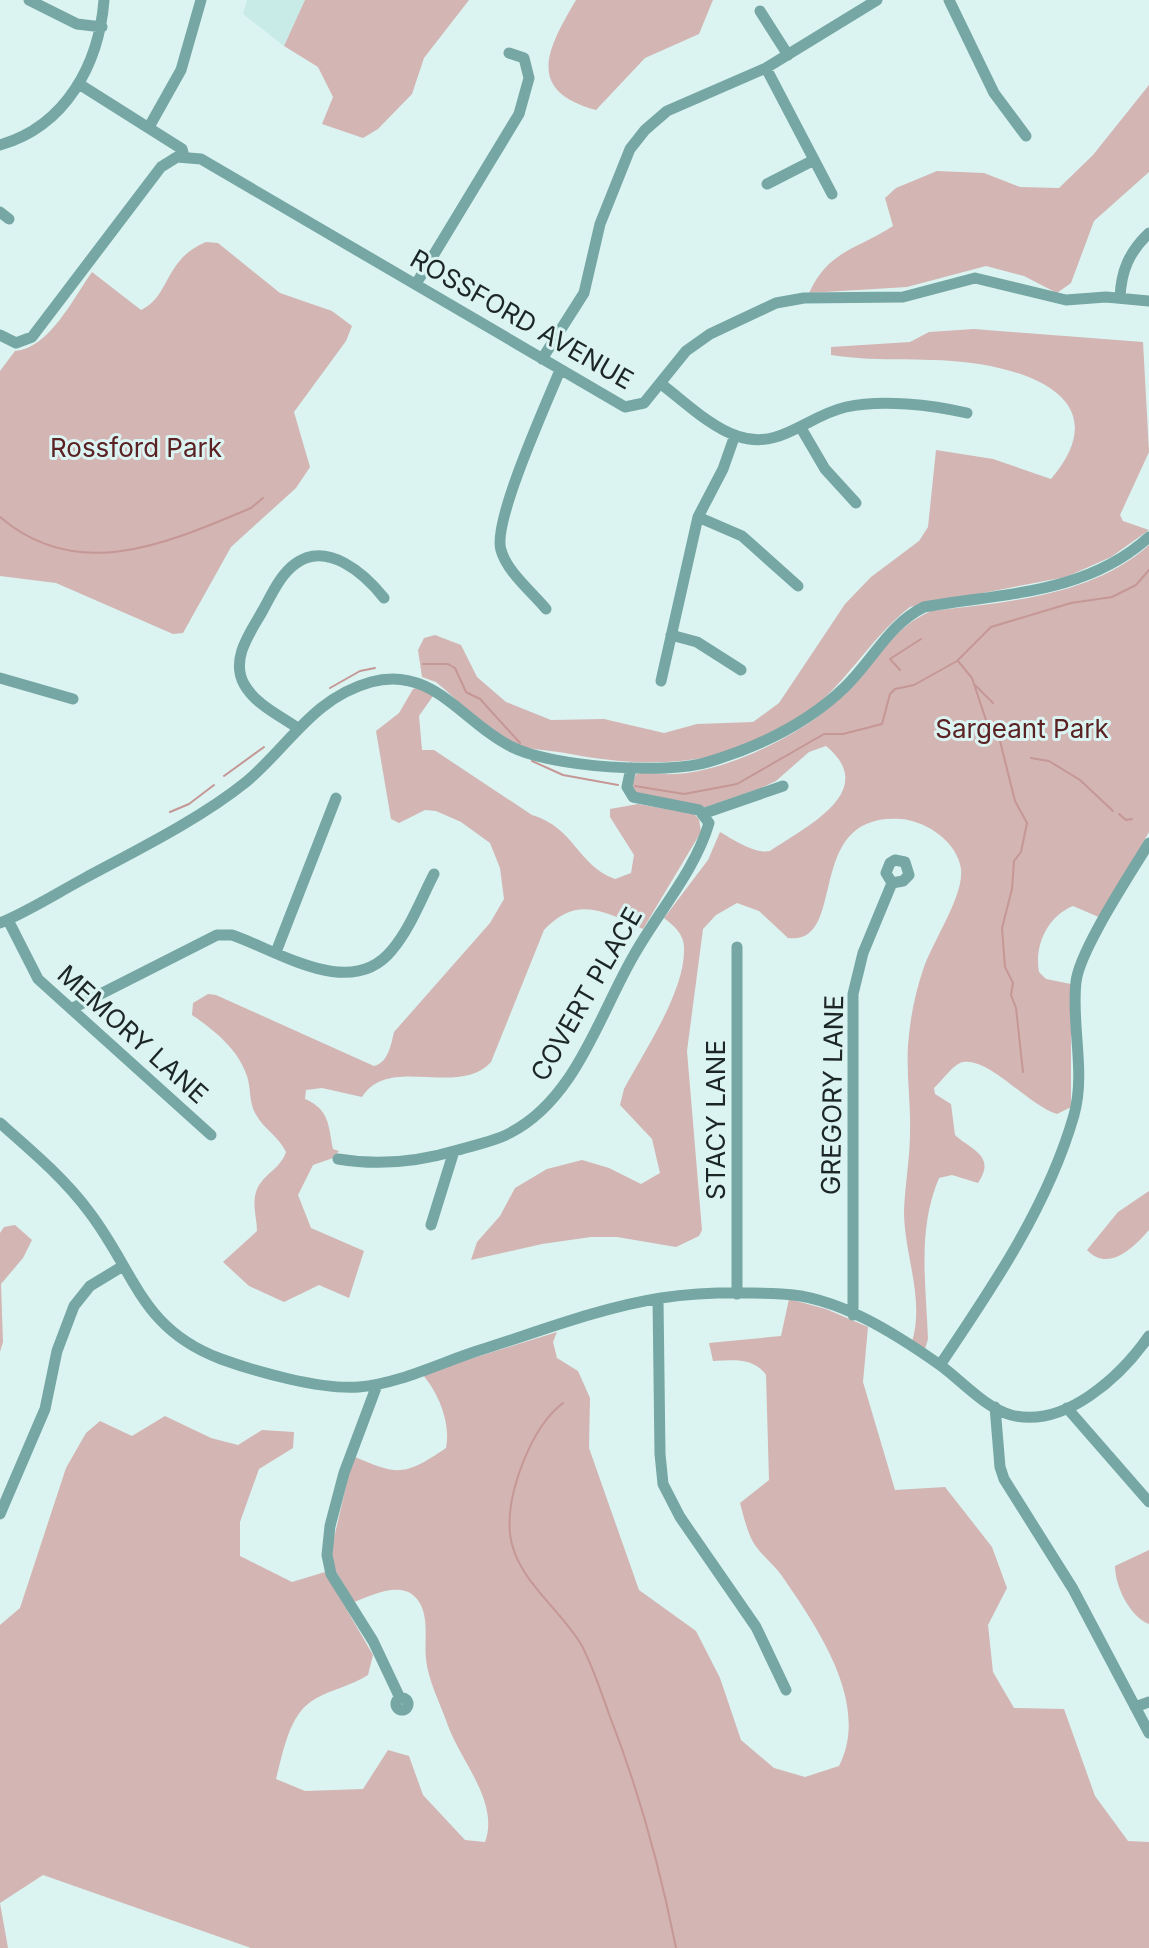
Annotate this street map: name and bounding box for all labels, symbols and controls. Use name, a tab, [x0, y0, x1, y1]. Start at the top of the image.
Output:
street label: ROSSFORD AVENUE	[405, 242, 639, 396]
park label: Rossford Park	[50, 432, 222, 463]
park label: Sargeant Park	[935, 713, 1109, 744]
street label: COVERT PLACE	[524, 902, 648, 1086]
street label: MEMORY LANE	[52, 958, 214, 1110]
street label: GREGORY LANE	[815, 995, 849, 1195]
street label: STACY LANE	[700, 1040, 731, 1200]

